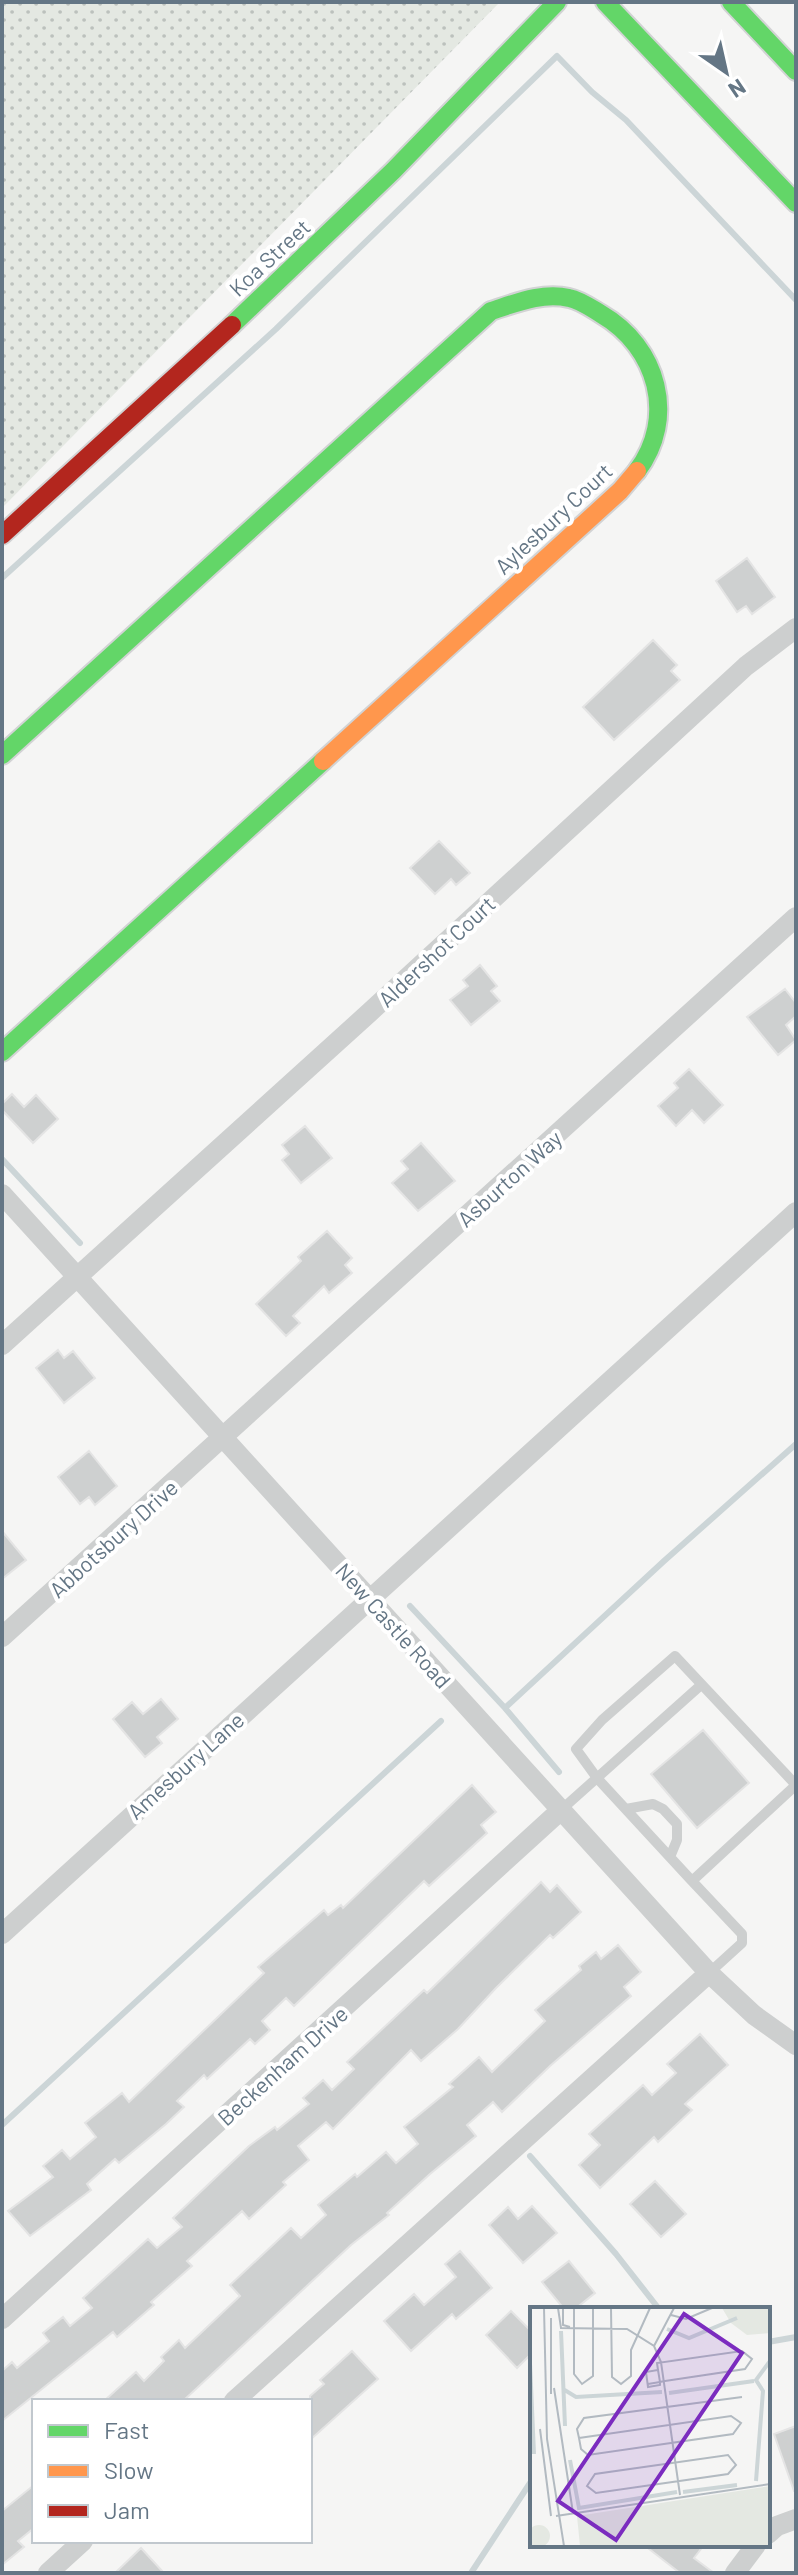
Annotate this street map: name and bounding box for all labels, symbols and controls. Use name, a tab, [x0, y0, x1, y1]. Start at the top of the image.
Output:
north arrow	[686, 32, 766, 112]
text: N	[724, 75, 751, 104]
street label: Koa Street	[223, 213, 315, 301]
street label: Aylesbury Court	[489, 457, 617, 579]
street label: Aldershot Court	[372, 890, 500, 1012]
street label: Asburton Way	[451, 1124, 567, 1232]
street label: Abbotsbury Drive	[43, 1474, 183, 1602]
street label: New Castle Road	[331, 1557, 457, 1693]
street label: Amesbury Lane	[121, 1706, 249, 1824]
street label: Beckenham Drive	[212, 2000, 352, 2130]
inset map	[530, 2307, 770, 2547]
legend	[32, 2399, 312, 2543]
text: Fast	[104, 2415, 149, 2444]
text: Slow	[104, 2455, 153, 2484]
text: Jam	[104, 2495, 150, 2524]

